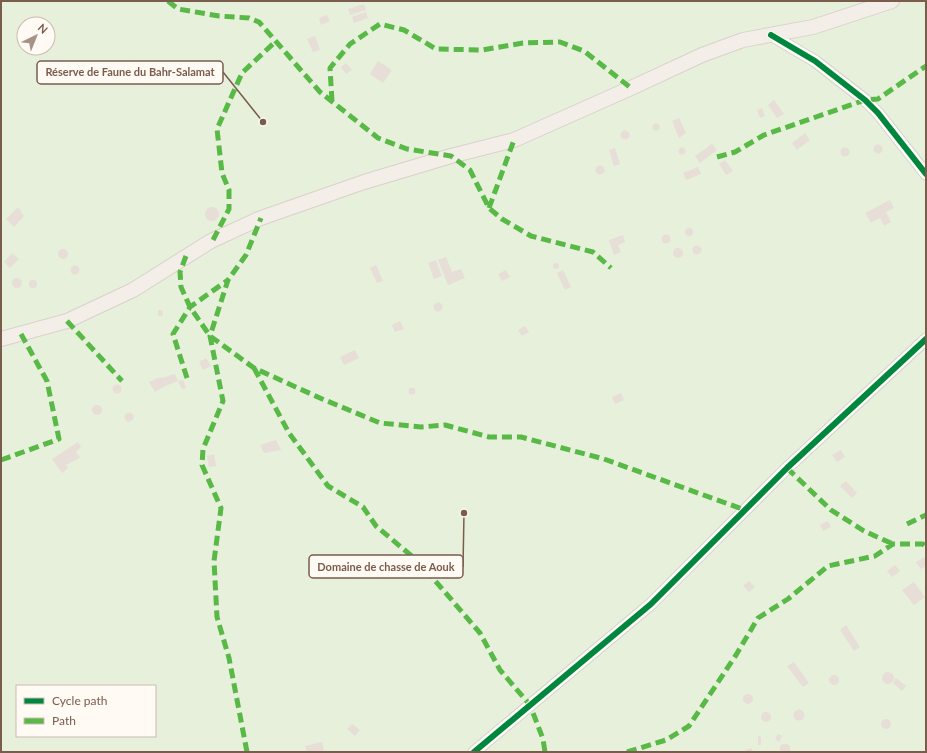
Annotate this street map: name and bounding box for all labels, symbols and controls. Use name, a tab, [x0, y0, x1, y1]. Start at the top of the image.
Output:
north arrow	[16, 16, 56, 56]
text: N	[36, 21, 51, 36]
callout: Réserve de Faune du Bahr-Salamat	[37, 61, 223, 84]
text: Réserve de Faune du Bahr-Salamat	[45, 65, 216, 78]
callout: Domaine de chasse de Aouk	[309, 555, 463, 578]
text: Domaine de chasse de Aouk	[317, 560, 455, 573]
legend	[16, 685, 156, 737]
text: Cycle path	[52, 693, 107, 708]
text: Path	[52, 713, 76, 728]

